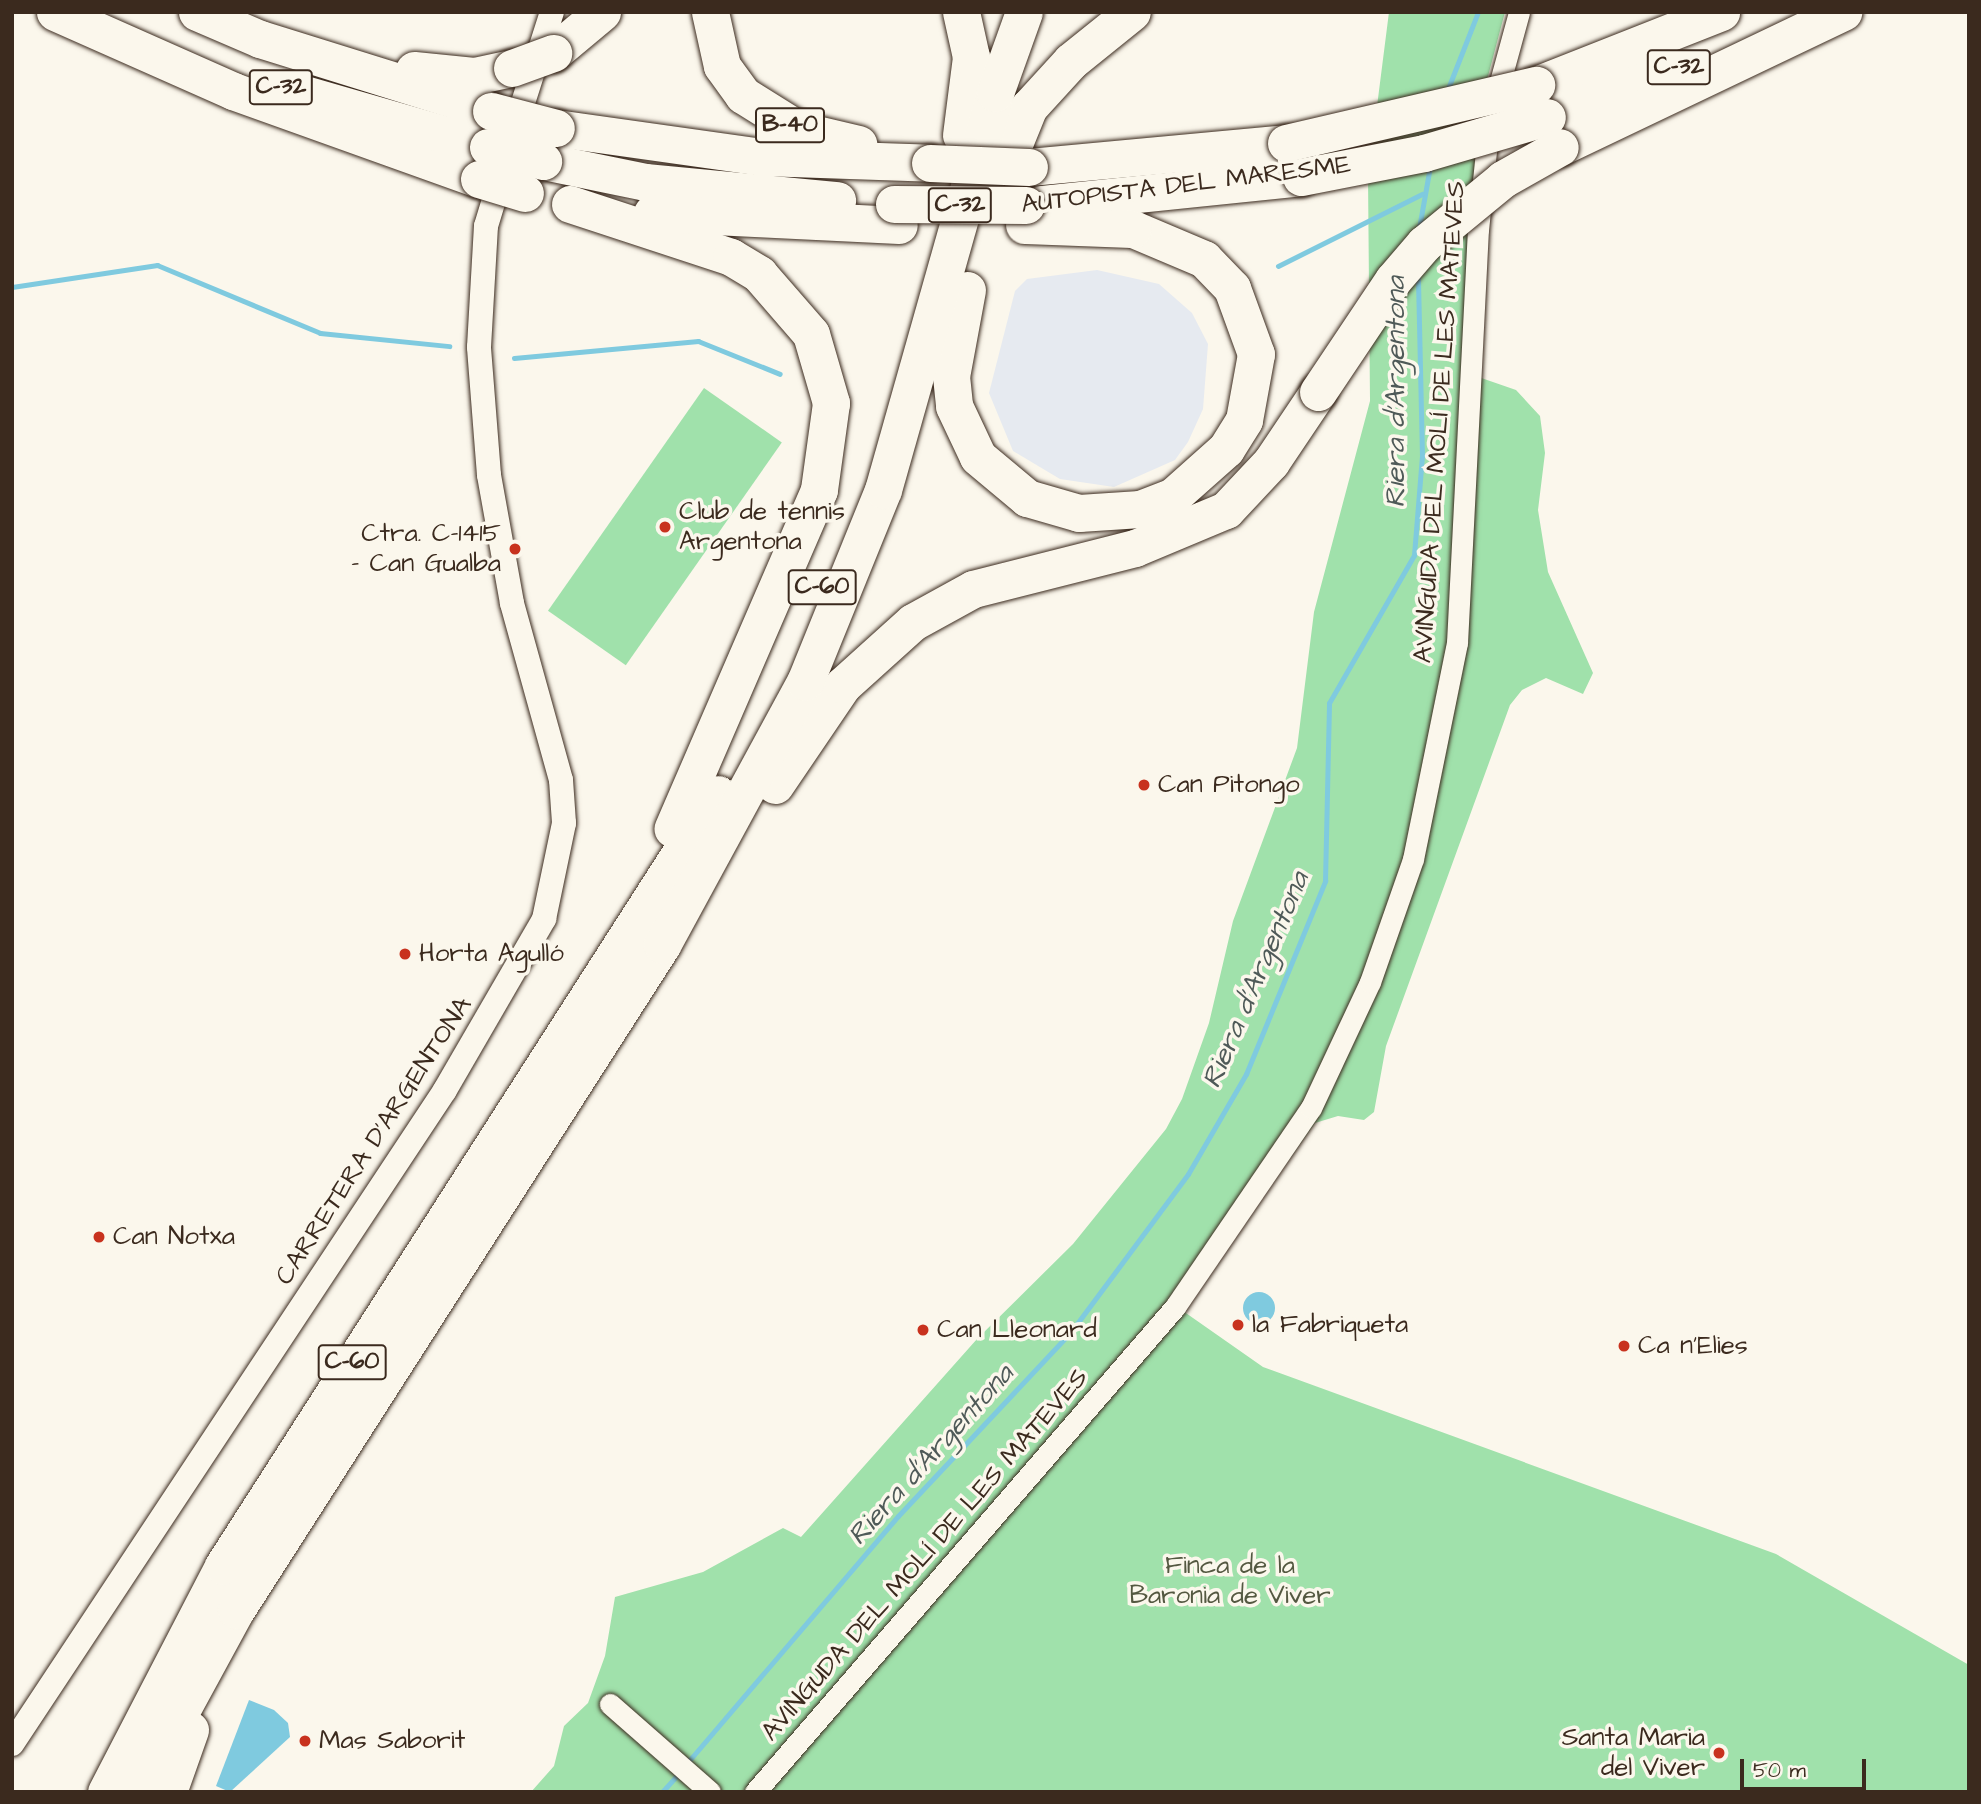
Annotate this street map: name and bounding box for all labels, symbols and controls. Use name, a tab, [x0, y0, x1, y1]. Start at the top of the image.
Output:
road number: C-32	[1646, 46, 1712, 88]
road number: C-32	[248, 66, 314, 108]
road number: B-40	[755, 104, 825, 146]
street label: AUTOPISTA DEL MARESME	[1019, 149, 1353, 221]
street label: AVINGUDA DEL MOLÍ DE LES MATEVES	[1408, 180, 1472, 664]
road number: C-32	[927, 184, 993, 226]
water label: Riera d'Argentona	[1379, 276, 1413, 508]
place label: Club de tennis Argentona	[679, 496, 845, 558]
place label: Ctra. C-1415 - Can Gualba	[351, 518, 501, 580]
marker: Club de tennis Argentona	[657, 519, 673, 535]
marker: Ctra. C-1415 - Can Gualba	[507, 541, 523, 557]
road number: C-60	[787, 566, 857, 608]
place label: Can Pitongo	[1158, 769, 1300, 801]
marker: Can Pitongo	[1136, 777, 1152, 793]
water label: Riera d'Argentona	[1195, 867, 1317, 1093]
place label: Horta Agulló	[419, 938, 564, 970]
marker: Horta Agulló	[397, 946, 413, 962]
street label: CARRETERA D'ARGENTONA	[269, 991, 479, 1291]
place label: Can Notxa	[113, 1221, 235, 1253]
marker: Can Notxa	[91, 1229, 107, 1245]
place label: la Fabriqueta	[1252, 1309, 1408, 1341]
place label: Can Lleonard	[937, 1314, 1097, 1346]
marker: la Fabriqueta	[1230, 1317, 1246, 1333]
marker: Can Lleonard	[915, 1322, 931, 1338]
place label: Ca n'Elies	[1638, 1330, 1748, 1362]
marker: Ca n'Elies	[1616, 1338, 1632, 1354]
road number: C-60	[317, 1342, 387, 1382]
water label: Riera d'Argentona	[841, 1358, 1021, 1552]
street label: AVINGUDA DEL MOLÍ DE LES MATEVES	[755, 1363, 1095, 1747]
park label: Finca de la Baronia de Viver	[1129, 1550, 1331, 1612]
place label: Santa Maria del Viver	[1562, 1722, 1705, 1784]
place label: Mas Saborit	[319, 1725, 465, 1757]
marker: Mas Saborit	[297, 1733, 313, 1749]
scale bar	[1743, 1744, 1869, 1788]
marker: Santa Maria del Viver	[1711, 1745, 1727, 1761]
text: 50 m	[1753, 1756, 1806, 1785]

